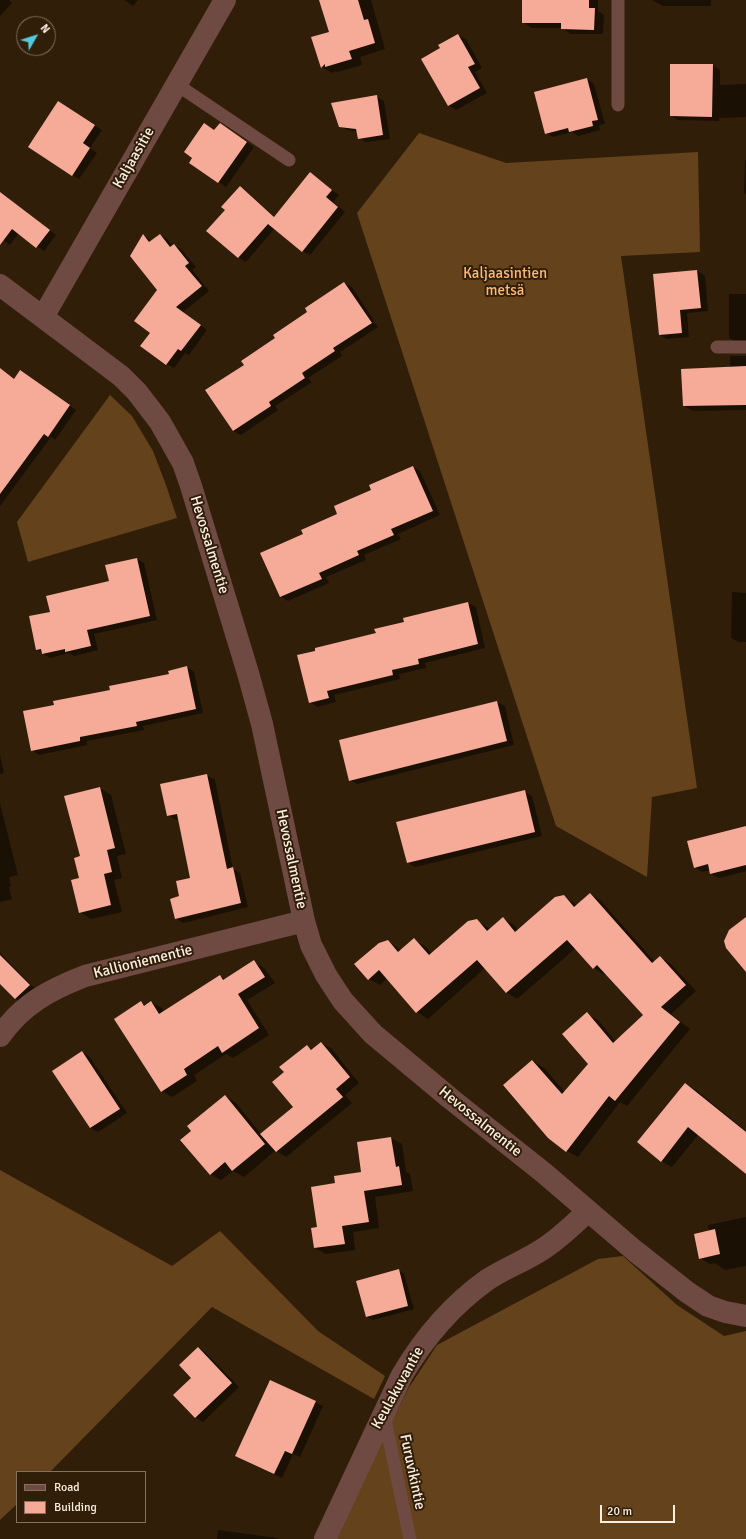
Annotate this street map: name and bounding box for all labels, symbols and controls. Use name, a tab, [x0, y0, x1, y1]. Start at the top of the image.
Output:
north arrow	[16, 16, 56, 56]
text: N	[37, 22, 52, 36]
street label: Kaljaasitie	[109, 124, 159, 192]
park label: Kaljaasintien metsä	[463, 265, 547, 300]
street label: Hevossalmentie	[186, 494, 232, 596]
street label: Hevossalmentie	[272, 807, 310, 911]
street label: Kallioniementie	[92, 941, 194, 983]
street label: Hevossalmentie	[435, 1083, 525, 1161]
street label: Keulakuvantie	[368, 1344, 428, 1432]
street label: Furuvikintie	[395, 1433, 429, 1511]
legend	[16, 1471, 146, 1523]
text: Road	[54, 1480, 80, 1495]
scale bar	[602, 1497, 677, 1523]
text: Building	[54, 1500, 97, 1515]
text: 20 m	[607, 1504, 632, 1519]

